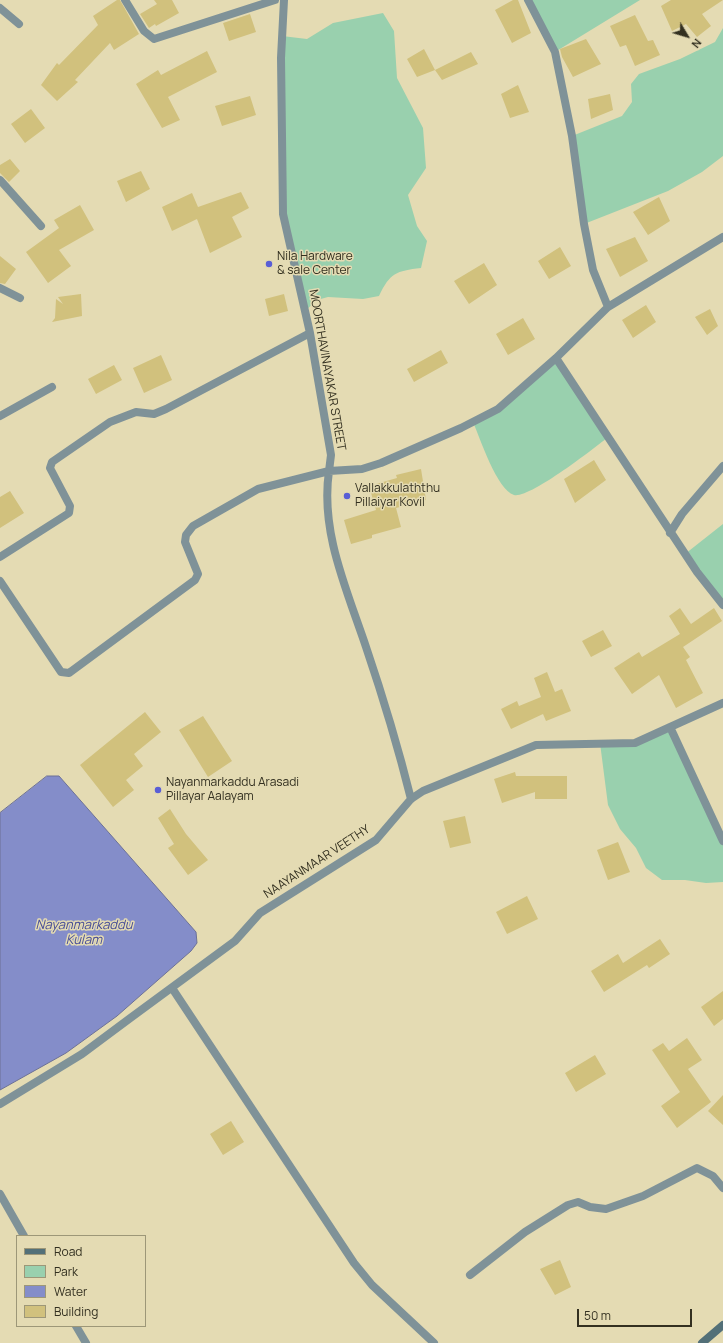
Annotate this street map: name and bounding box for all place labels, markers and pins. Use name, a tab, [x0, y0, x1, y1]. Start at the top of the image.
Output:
place label: Nila Hardware & sale Center	[277, 250, 353, 278]
marker: Nila Hardware & sale Center	[264, 259, 274, 269]
place label: Vallakkulaththu Pillaiyar Kovil	[355, 482, 440, 510]
marker: Vallakkulaththu Pillaiyar Kovil	[342, 491, 352, 501]
place label: Nayanmarkaddu Arasadi Pillayar Aalayam	[166, 776, 299, 804]
marker: Nayanmarkaddu Arasadi Pillayar Aalayam	[153, 785, 163, 795]

